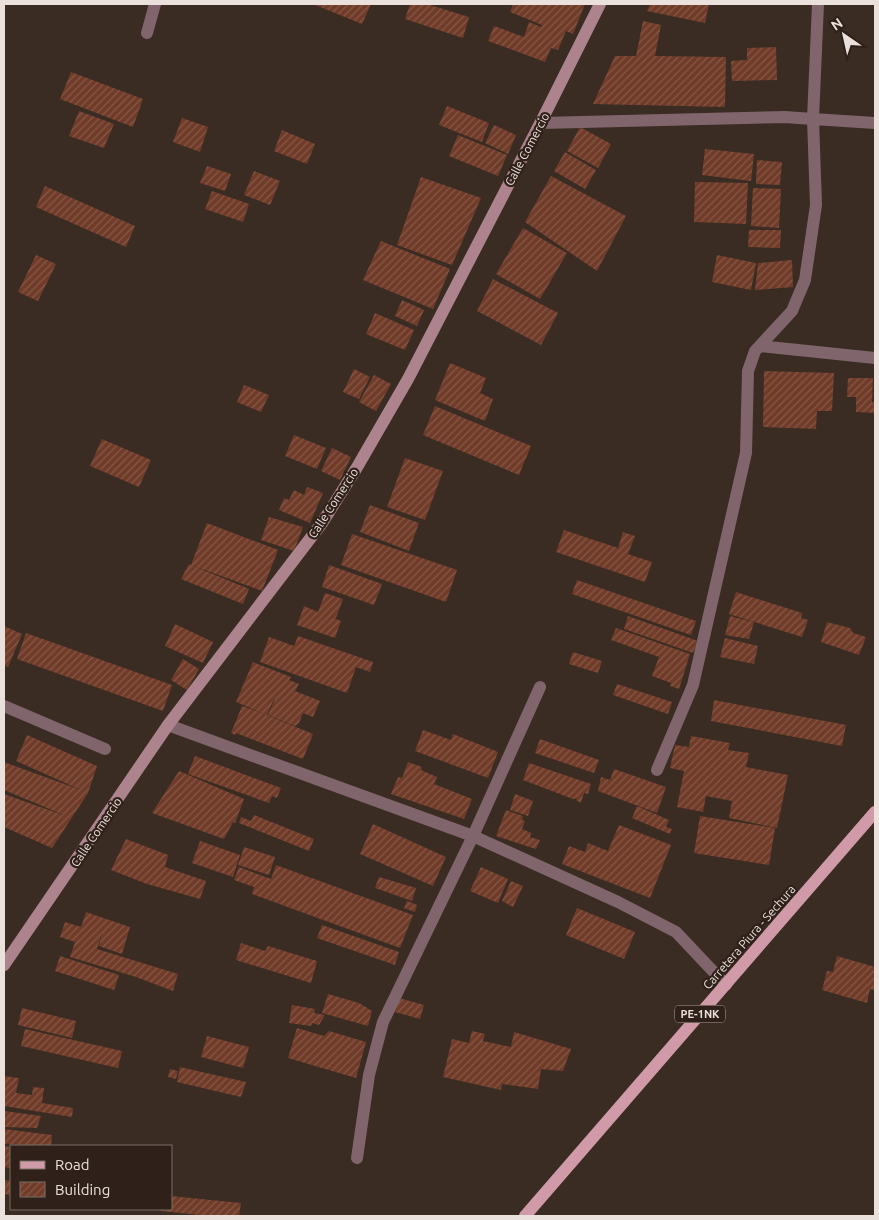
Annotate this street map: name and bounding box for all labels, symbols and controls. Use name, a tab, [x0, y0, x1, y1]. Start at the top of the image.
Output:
north arrow	[819, 10, 869, 60]
text: N	[828, 15, 846, 34]
street label: Calle Comercio	[502, 110, 552, 188]
street label: Calle Comercio	[306, 466, 360, 540]
street label: Calle Comercio	[68, 795, 124, 869]
street label: Carretera Piura - Sechura	[700, 882, 798, 992]
road number: PE-1NK	[675, 1006, 725, 1022]
legend	[10, 1145, 172, 1210]
text: Road	[55, 1156, 90, 1173]
text: Building	[55, 1181, 110, 1198]

